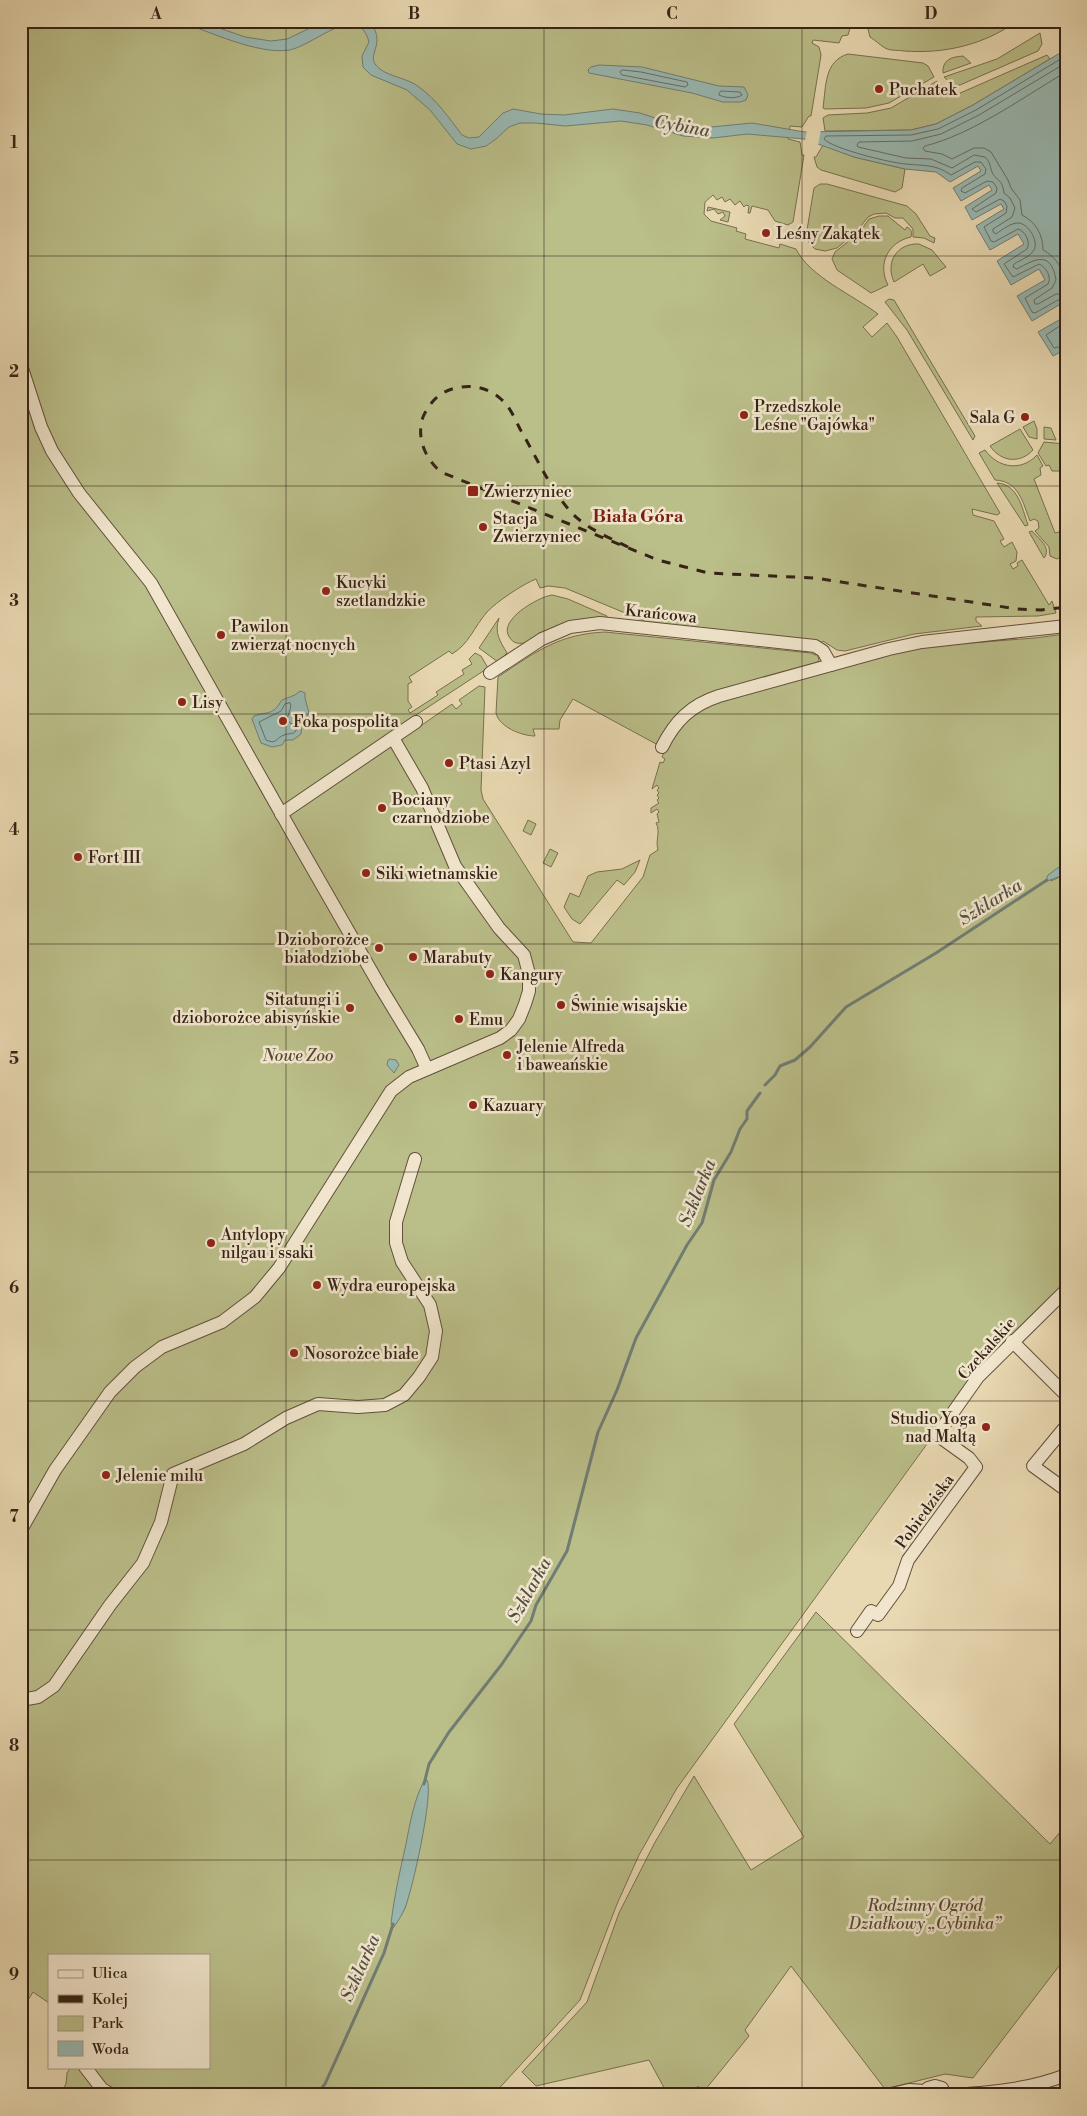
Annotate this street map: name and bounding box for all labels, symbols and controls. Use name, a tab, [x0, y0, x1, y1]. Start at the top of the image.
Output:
text: A	[149, 4, 162, 24]
text: B	[408, 4, 420, 24]
text: C	[666, 4, 678, 24]
text: D	[925, 4, 938, 24]
place label: Puchatek	[889, 80, 958, 100]
marker: Puchatek	[873, 83, 885, 95]
water label: Cybina	[652, 110, 713, 143]
text: 1	[10, 133, 18, 153]
place label: Leśny Zakątek	[776, 224, 881, 244]
marker: Leśny Zakątek	[760, 227, 772, 239]
text: 2	[9, 362, 19, 382]
place label: Przedszkole Leśne "Gajówka"	[754, 397, 875, 435]
place label: Sala G	[970, 408, 1015, 428]
marker: Przedszkole Leśne "Gajówka"	[738, 409, 750, 421]
marker: Sala G	[1019, 411, 1031, 423]
place label: Zwierzyniec	[484, 482, 572, 502]
marker: Zwierzyniec	[466, 484, 480, 498]
district label: Biała Góra	[592, 505, 684, 528]
place label: Stacja Zwierzyniec	[493, 509, 581, 547]
marker: Stacja Zwierzyniec	[477, 521, 489, 533]
place label: Kucyki szetlandzkie	[336, 573, 425, 611]
marker: Kucyki szetlandzkie	[320, 585, 332, 597]
text: 3	[9, 591, 19, 611]
street label: Krańcowa	[624, 600, 699, 628]
place label: Pawilon zwierząt nocnych	[231, 617, 356, 655]
marker: Pawilon zwierząt nocnych	[215, 629, 227, 641]
place label: Lisy	[192, 693, 223, 713]
marker: Lisy	[176, 696, 188, 708]
place label: Foka pospolita	[293, 712, 400, 732]
marker: Foka pospolita	[277, 715, 289, 727]
place label: Ptasi Azyl	[459, 754, 531, 774]
marker: Ptasi Azyl	[443, 757, 455, 769]
place label: Bociany czarnodziobe	[391, 790, 490, 828]
marker: Bociany czarnodziobe	[376, 802, 388, 814]
text: 4	[9, 820, 20, 840]
place label: Fort III	[88, 848, 141, 868]
marker: Fort III	[72, 851, 84, 863]
place label: Siki wietnamskie	[376, 864, 498, 884]
marker: Siki wietnamskie	[360, 867, 372, 879]
water label: Szklarka	[954, 873, 1027, 931]
place label: Dzioborożce białodziobe	[277, 930, 369, 968]
marker: Dzioborożce białodziobe	[373, 942, 385, 954]
place label: Marabuty	[423, 948, 492, 968]
marker: Marabuty	[407, 951, 419, 963]
place label: Kangury	[500, 965, 563, 985]
marker: Kangury	[484, 968, 496, 980]
place label: Sitatungi i dzioborożce abisyńskie	[172, 990, 340, 1028]
place label: Świnie wisajskie	[571, 994, 688, 1016]
marker: Świnie wisajskie	[555, 999, 567, 1011]
marker: Sitatungi i dzioborożce abisyńskie	[344, 1002, 356, 1014]
place label: Emu	[469, 1010, 503, 1030]
marker: Emu	[453, 1013, 465, 1025]
place label: Jelenie Alfreda i baweańskie	[516, 1037, 625, 1075]
park label: Nowe Zoo	[262, 1046, 333, 1066]
text: 5	[9, 1049, 19, 1069]
marker: Jelenie Alfreda i baweańskie	[501, 1049, 513, 1061]
place label: Kazuary	[483, 1096, 544, 1116]
marker: Kazuary	[467, 1099, 479, 1111]
water label: Szklarka	[674, 1155, 722, 1230]
place label: Antylopy nilgau i ssaki	[220, 1225, 314, 1263]
marker: Antylopy nilgau i ssaki	[205, 1237, 217, 1249]
place label: Wydra europejska	[326, 1276, 456, 1296]
text: 6	[9, 1278, 19, 1298]
marker: Wydra europejska	[311, 1279, 323, 1291]
street label: Czekalskie	[953, 1313, 1020, 1384]
place label: Nosorożce białe	[304, 1344, 419, 1364]
marker: Nosorożce białe	[288, 1347, 300, 1359]
place label: Studio Yoga nad Maltą	[891, 1409, 977, 1447]
marker: Studio Yoga nad Maltą	[980, 1421, 992, 1433]
place label: Jelenie milu	[115, 1466, 203, 1486]
marker: Jelenie milu	[100, 1469, 112, 1481]
street label: Pobiedziska	[891, 1470, 959, 1553]
text: 7	[9, 1507, 19, 1527]
water label: Szklarka	[502, 1553, 557, 1627]
text: 8	[9, 1736, 19, 1756]
park label: Rodzinny Ogród Działkowy „Cybinka”	[848, 1896, 1003, 1934]
water label: Szklarka	[336, 1930, 386, 2005]
legend	[48, 1954, 210, 2068]
text: Ulica	[92, 1964, 128, 1983]
text: 9	[9, 1965, 19, 1985]
text: Kolej	[92, 1990, 128, 2009]
text: Park	[92, 2014, 124, 2033]
text: Woda	[91, 2040, 130, 2059]

